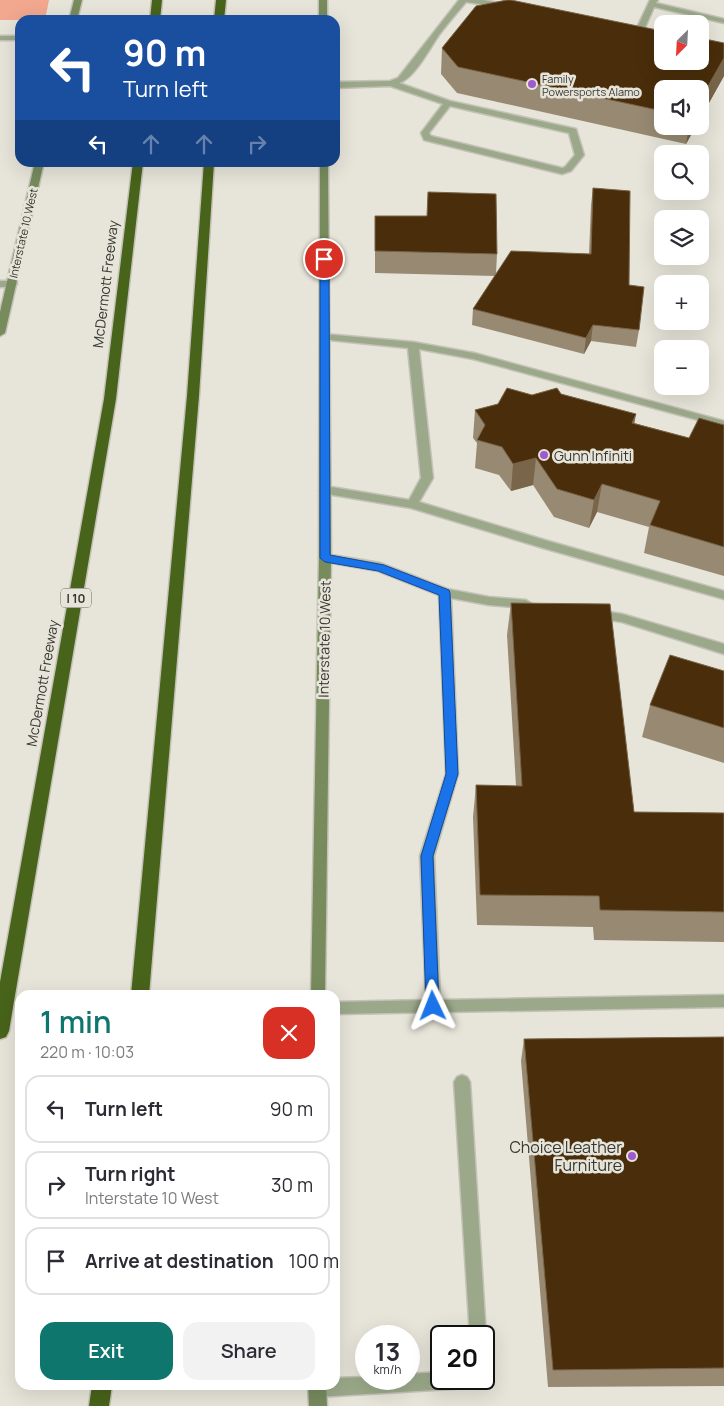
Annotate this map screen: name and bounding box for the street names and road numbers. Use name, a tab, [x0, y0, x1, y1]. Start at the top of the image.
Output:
street label: Interstate 10 West	[5, 186, 41, 280]
street label: McDermott Freeway	[88, 218, 122, 349]
street label: Interstate 10 West	[313, 580, 335, 698]
road number: I 10	[61, 588, 91, 608]
street label: McDermott Freeway	[21, 617, 63, 748]

